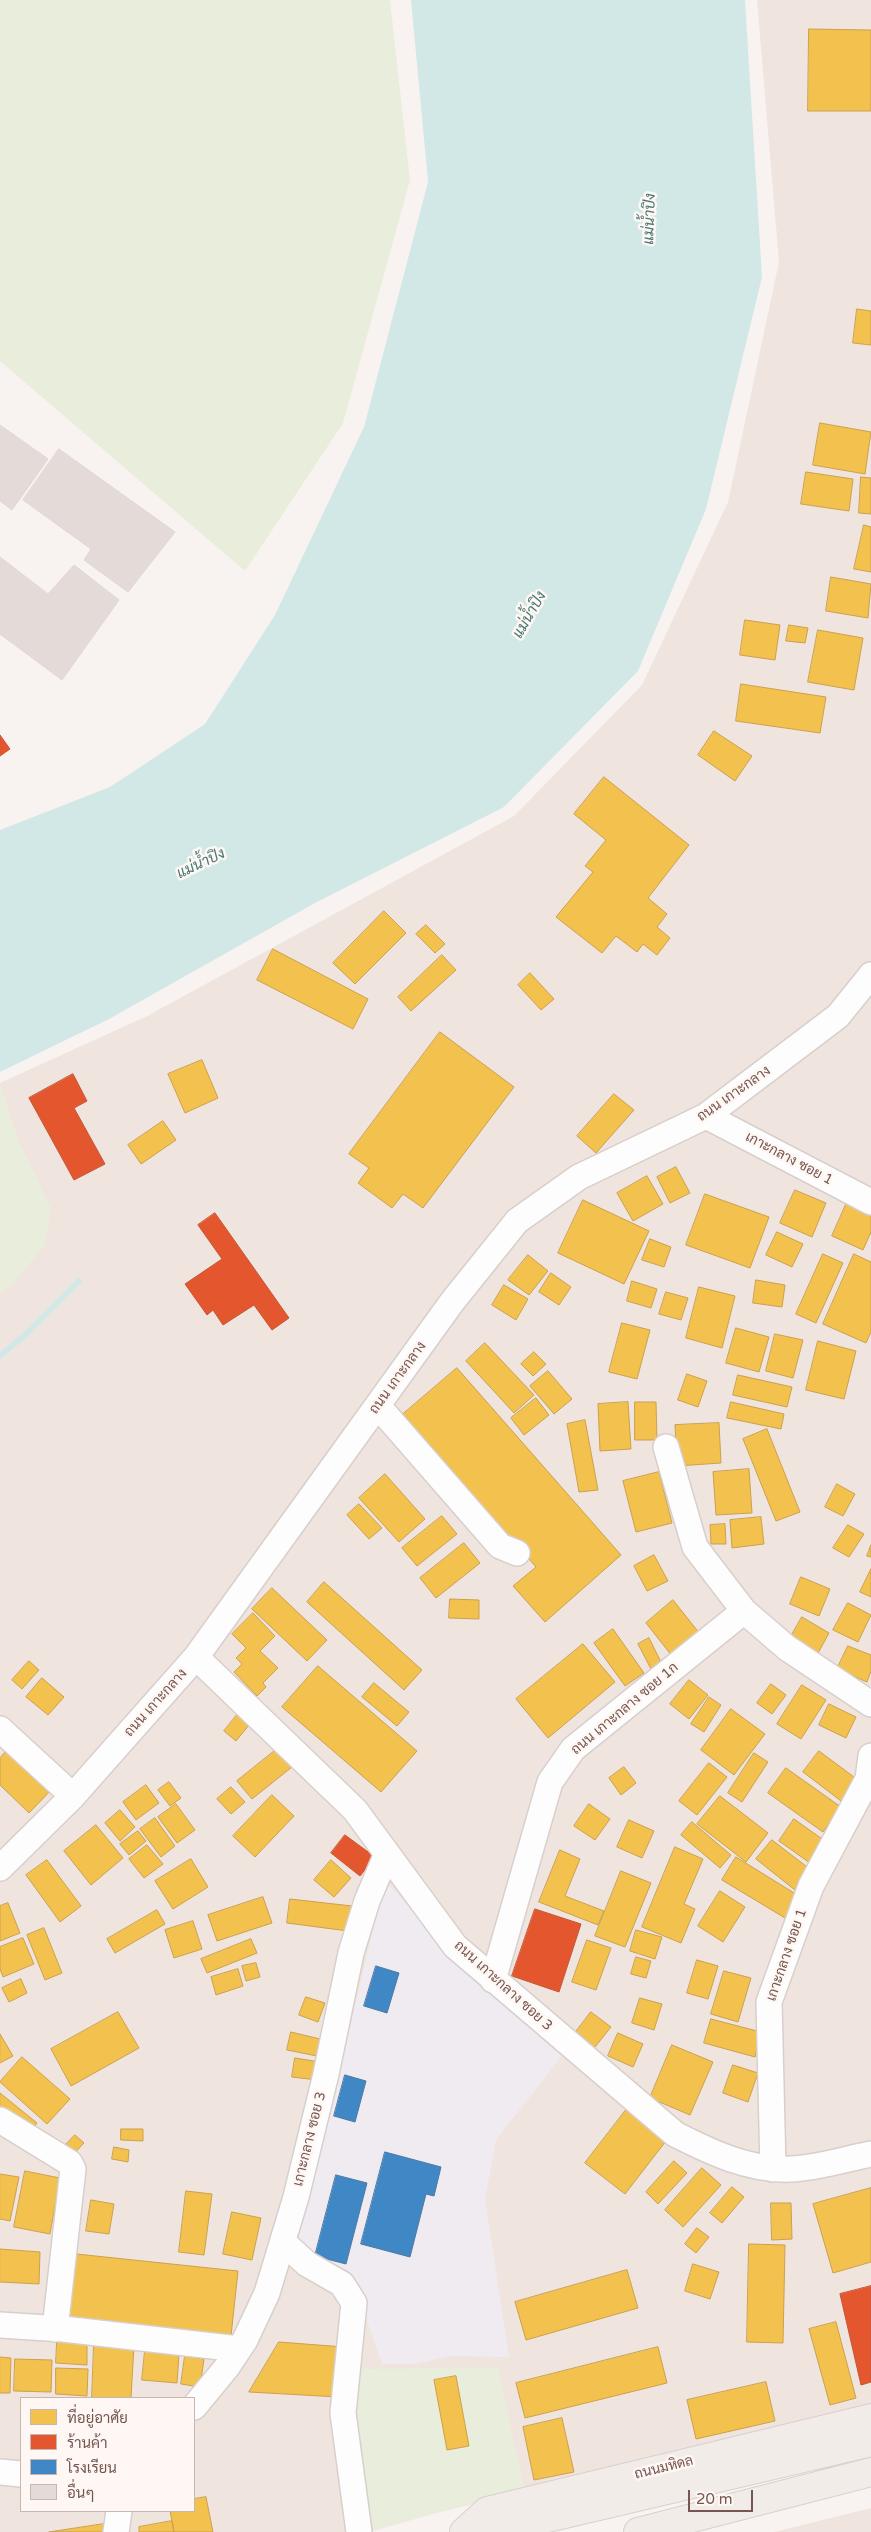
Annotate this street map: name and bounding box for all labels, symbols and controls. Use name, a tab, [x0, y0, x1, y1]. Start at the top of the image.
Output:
water label: แม่น้ำปิง	[640, 193, 660, 245]
water label: แม่น้ำปิง	[509, 588, 551, 642]
water label: แม่น้ำปิง	[174, 845, 228, 883]
street label: ถนน เกาะกลาง	[694, 1063, 774, 1125]
street label: เกาะกลาง ซอย 1	[742, 1129, 836, 1189]
street label: ถนน เกาะกลาง	[366, 1338, 430, 1418]
street label: ถนน เกาะกลาง ซอย 1ก	[568, 1659, 682, 1759]
street label: ถนน เกาะกลาง	[121, 1666, 191, 1740]
street label: เกาะกลาง ซอย 1	[763, 1906, 811, 2004]
street label: ถนน เกาะกลาง ซอย 3	[450, 1937, 556, 2035]
street label: เกาะกลาง ซอย 3	[290, 2090, 330, 2188]
legend	[20, 2397, 195, 2512]
text: ที่อยู่อาศัย	[67, 2409, 128, 2427]
text: ร้านค้า	[67, 2434, 107, 2452]
street label: ถนนมหิดล	[633, 2453, 695, 2483]
text: โรงเรียน	[67, 2459, 117, 2477]
scale bar	[691, 2480, 756, 2512]
text: อื่นๆ	[67, 2484, 95, 2502]
text: 20 m	[696, 2490, 733, 2508]

